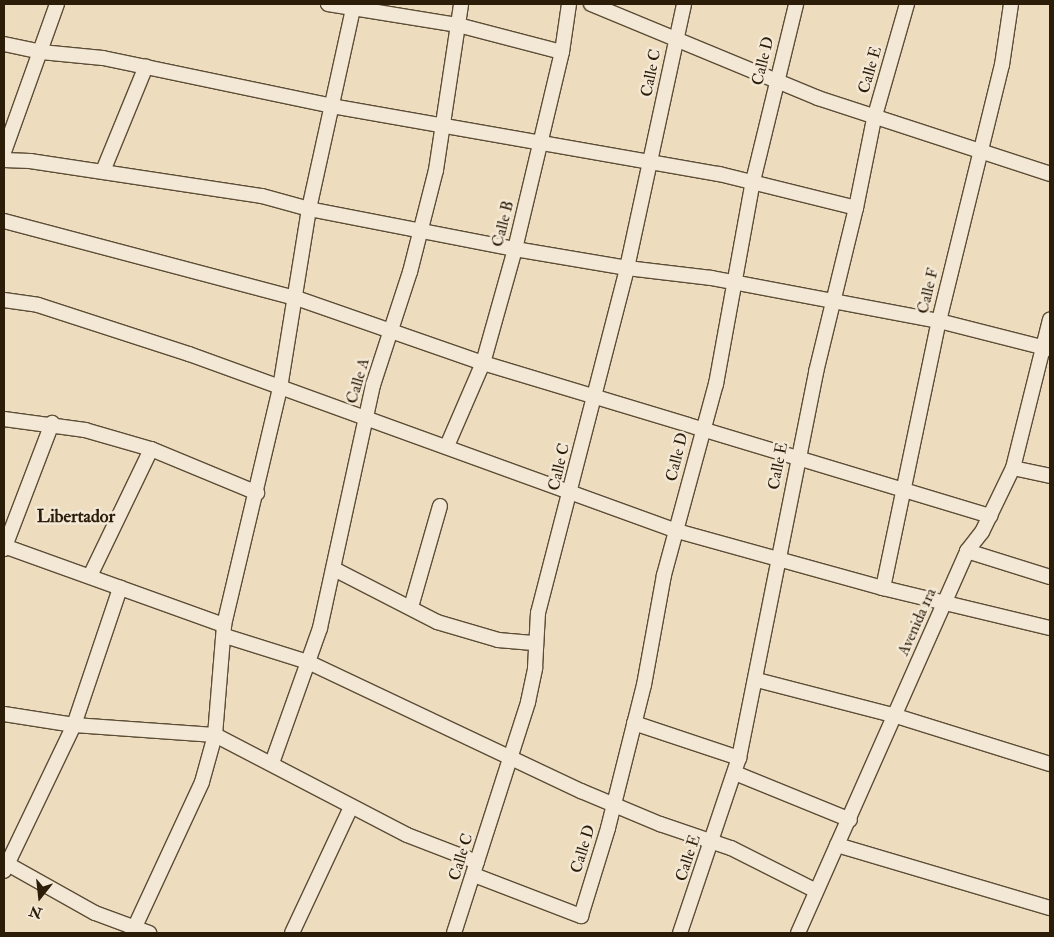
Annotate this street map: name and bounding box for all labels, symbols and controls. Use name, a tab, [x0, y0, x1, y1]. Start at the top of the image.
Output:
street label: Calle D	[748, 35, 778, 87]
street label: Calle E	[854, 44, 886, 96]
street label: Calle C	[637, 48, 665, 98]
street label: Calle B	[488, 199, 518, 249]
street label: Calle F	[913, 266, 943, 316]
street label: Calle A	[342, 356, 374, 406]
street label: Calle D	[662, 431, 692, 483]
street label: Calle C	[544, 441, 574, 493]
street label: Calle E	[764, 441, 792, 491]
district label: Libertador	[37, 506, 115, 528]
street label: Avenida 1ra	[894, 585, 940, 659]
street label: Calle D	[567, 823, 599, 875]
street label: Calle C	[445, 831, 477, 883]
street label: Calle E	[671, 832, 705, 884]
north arrow	[15, 872, 65, 922]
text: N	[27, 902, 44, 922]

